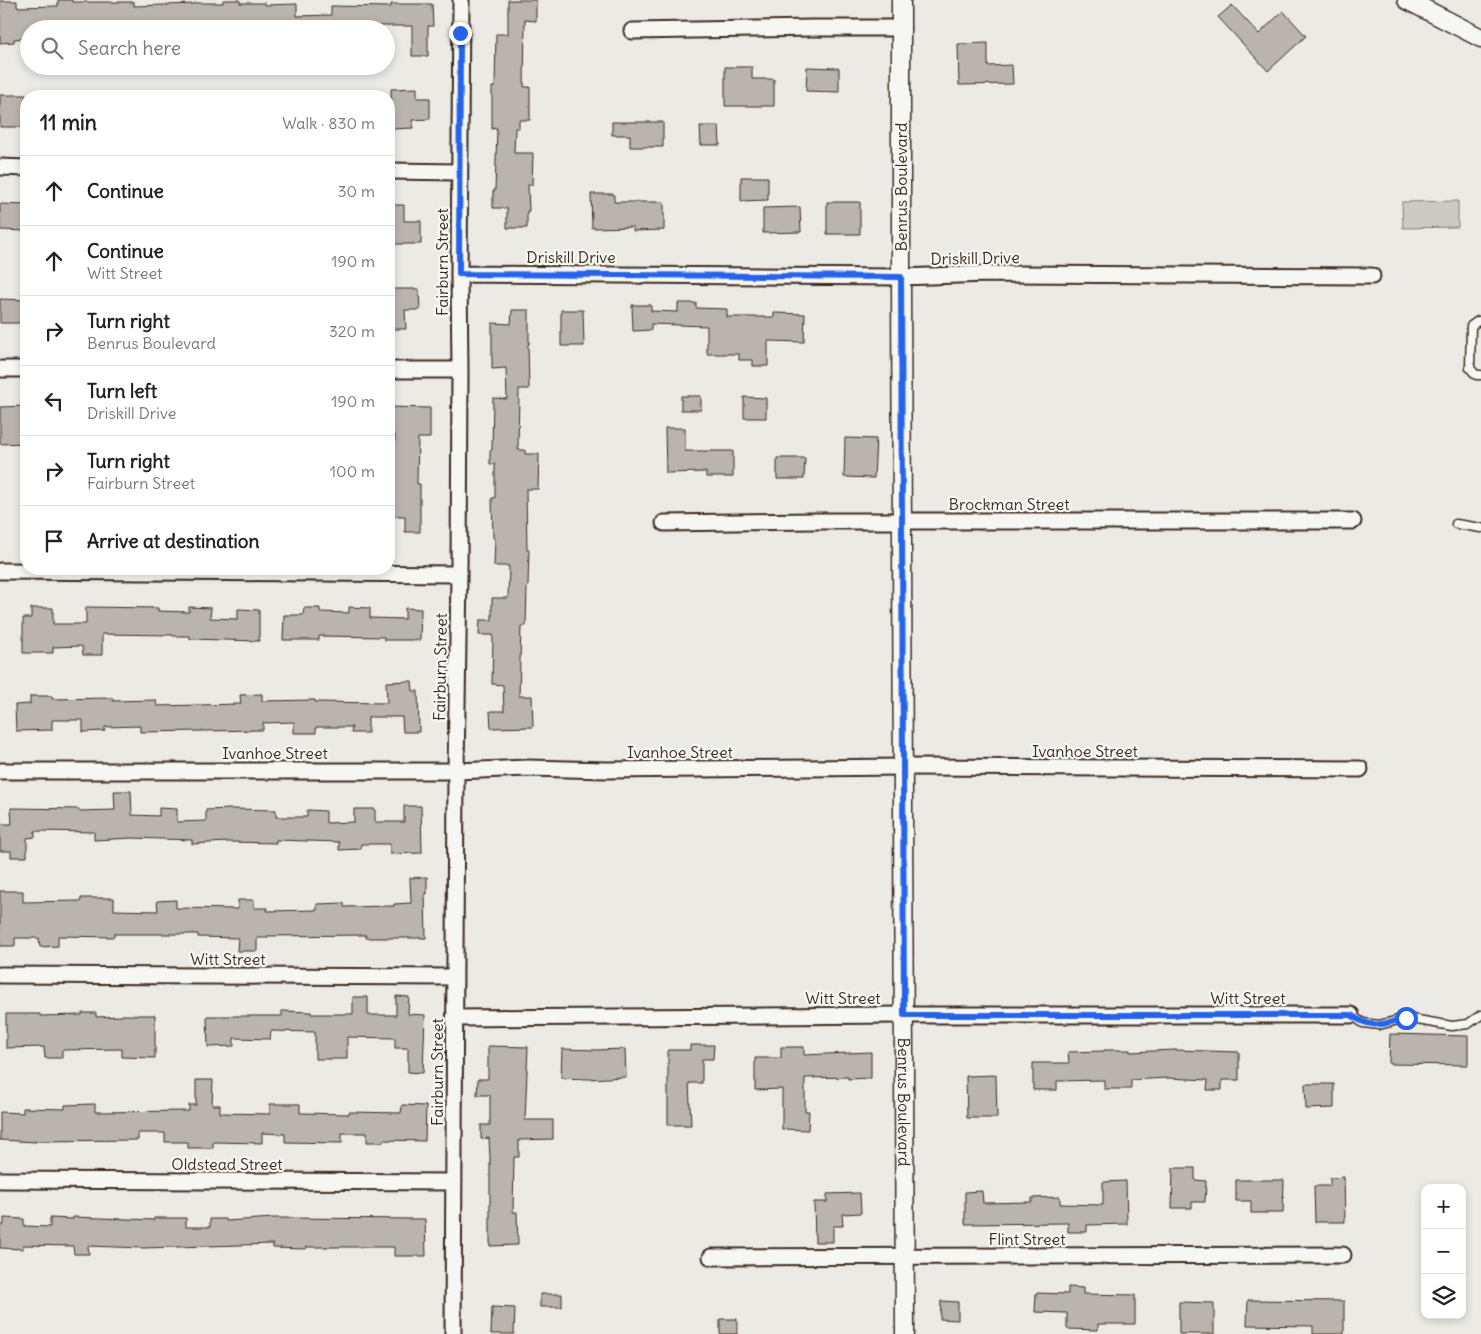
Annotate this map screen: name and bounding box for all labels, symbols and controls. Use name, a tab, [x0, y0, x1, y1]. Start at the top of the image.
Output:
search box	[20, 20, 395, 75]
route end	[449, 22, 472, 45]
icon: search	[38, 34, 66, 62]
text: Search here	[78, 36, 181, 60]
text: 11 min	[40, 109, 97, 136]
text: Walk · 830 m	[282, 113, 375, 133]
street label: Benrus Boulevard	[891, 123, 911, 251]
icon: ahead	[40, 177, 68, 205]
text: Continue	[87, 179, 164, 203]
text: 30 m	[338, 181, 375, 201]
street label: Fairburn Street	[432, 207, 452, 316]
text: Continue	[87, 239, 164, 263]
icon: ahead	[40, 247, 68, 275]
street label: Driskill Drive	[526, 247, 616, 267]
street label: Driskill Drive	[930, 247, 1020, 269]
text: 190 m	[331, 251, 375, 271]
text: Witt Street	[87, 263, 162, 283]
text: Turn right	[87, 309, 170, 333]
icon: right	[40, 317, 68, 345]
text: 320 m	[329, 321, 375, 341]
text: Benrus Boulevard	[87, 333, 216, 353]
text: Turn left	[87, 379, 157, 403]
icon: left	[40, 387, 68, 415]
text: 190 m	[331, 391, 375, 411]
text: Driskill Drive	[87, 403, 176, 423]
text: Turn right	[87, 449, 170, 473]
icon: right	[40, 457, 68, 485]
text: 100 m	[330, 461, 375, 481]
text: Fairburn Street	[87, 473, 195, 493]
street label: Brockman Street	[948, 494, 1070, 514]
icon: arrive	[40, 527, 68, 555]
text: Arrive at destination	[87, 529, 260, 553]
street label: Fairburn Street	[429, 612, 451, 721]
street label: Ivanhoe Street	[1032, 741, 1139, 761]
street label: Ivanhoe Street	[627, 742, 734, 762]
street label: Ivanhoe Street	[222, 743, 329, 763]
street label: Witt Street	[190, 949, 266, 969]
street label: Witt Street	[805, 988, 881, 1008]
street label: Witt Street	[1210, 988, 1286, 1008]
route start	[1395, 1007, 1418, 1030]
street label: Fairburn Street	[427, 1017, 447, 1126]
street label: Benrus Boulevard	[894, 1037, 914, 1167]
street label: Oldstead Street	[171, 1154, 283, 1174]
map controls	[1421, 1184, 1466, 1319]
button: +	[1421, 1184, 1466, 1229]
street label: Flint Street	[988, 1229, 1066, 1249]
button: −	[1421, 1229, 1466, 1274]
button: layers	[1421, 1274, 1466, 1319]

